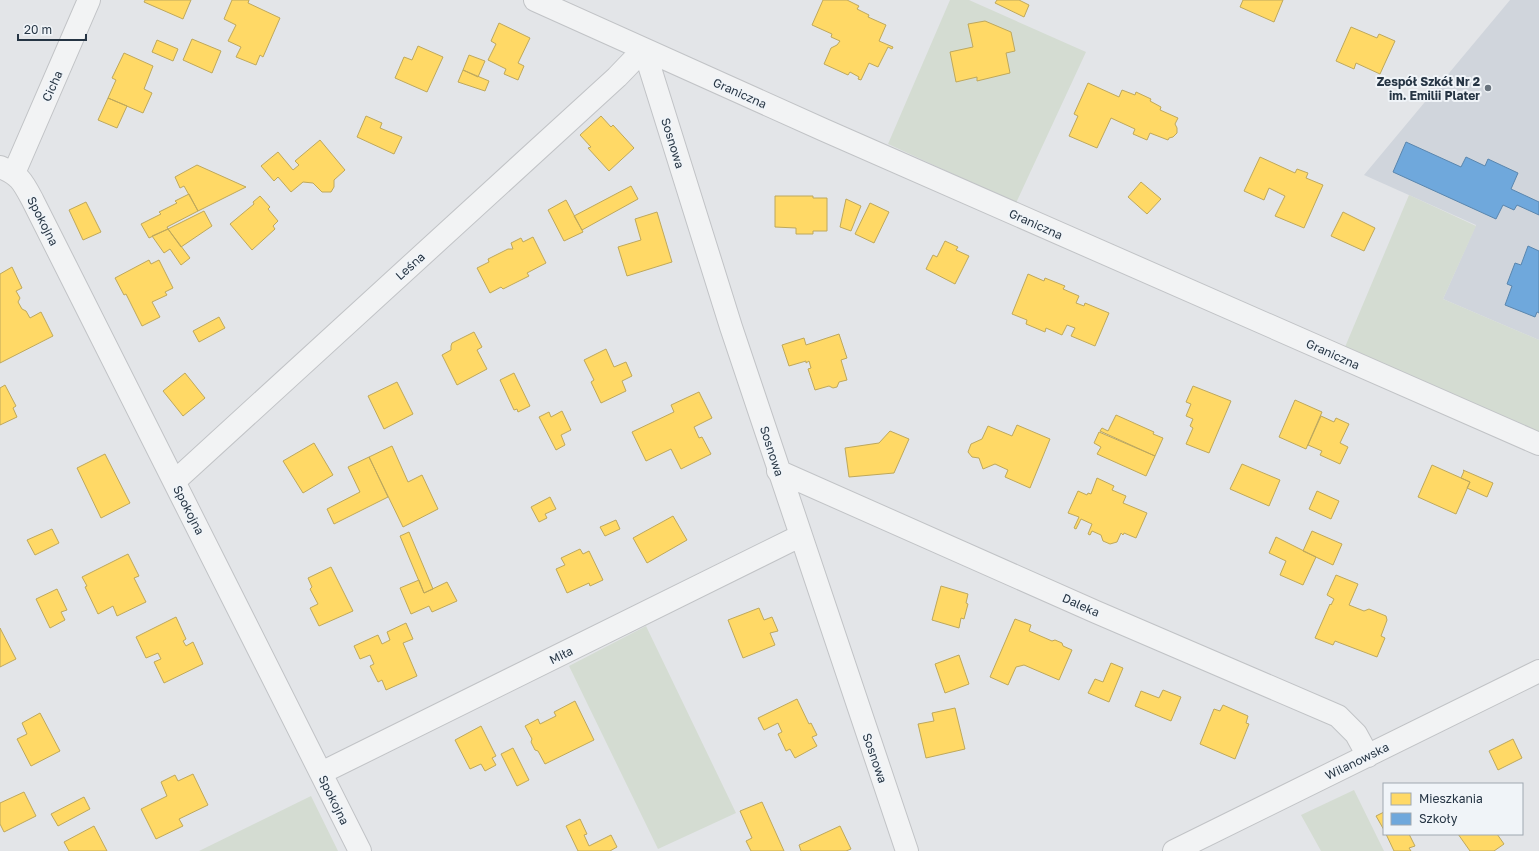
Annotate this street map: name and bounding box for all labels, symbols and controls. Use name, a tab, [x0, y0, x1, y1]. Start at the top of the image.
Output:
scale bar	[18, 16, 86, 42]
text: 20 m	[24, 22, 52, 37]
street label: Cicha	[39, 68, 65, 104]
place label: Zespół Szkół Nr 2 im. Emilii Plater	[1377, 74, 1480, 103]
street label: Graniczna	[711, 75, 769, 111]
marker: Zespół Szkół Nr 2 im. Emilii Plater	[1483, 83, 1493, 93]
street label: Sosnowa	[658, 116, 688, 170]
street label: Spokojna	[24, 194, 62, 248]
street label: Graniczna	[1007, 206, 1065, 242]
street label: Leśna	[392, 249, 428, 283]
street label: Graniczna	[1304, 336, 1362, 372]
street label: Sosnowa	[757, 424, 787, 478]
street label: Spokojna	[170, 483, 208, 537]
street label: Daleka	[1060, 590, 1102, 620]
street label: Miła	[547, 643, 575, 667]
street label: Sosnowa	[859, 731, 891, 785]
street label: Wilanowska	[1323, 739, 1391, 783]
street label: Spokojna	[316, 773, 352, 827]
legend	[1383, 783, 1523, 835]
text: Mieszkania	[1419, 791, 1483, 806]
text: Szkoły	[1419, 811, 1458, 826]

